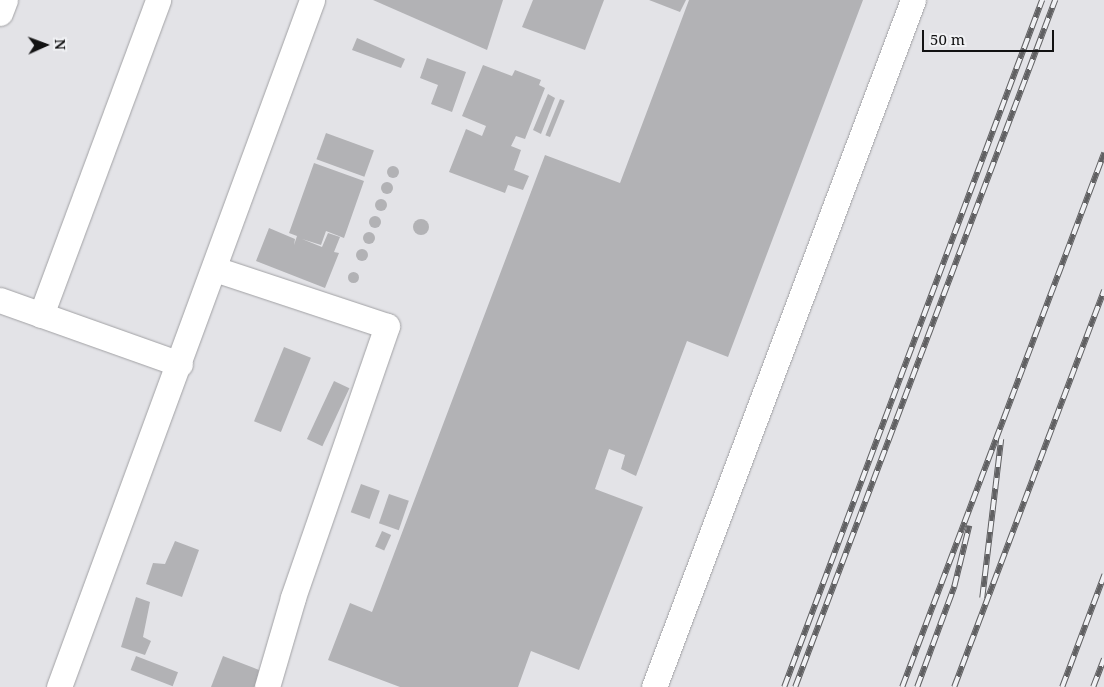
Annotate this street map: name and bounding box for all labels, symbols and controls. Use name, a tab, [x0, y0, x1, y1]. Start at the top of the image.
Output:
north arrow	[20, 20, 70, 70]
scale bar	[924, 20, 1056, 52]
text: 50 m	[930, 29, 965, 49]
text: N	[51, 39, 70, 50]

